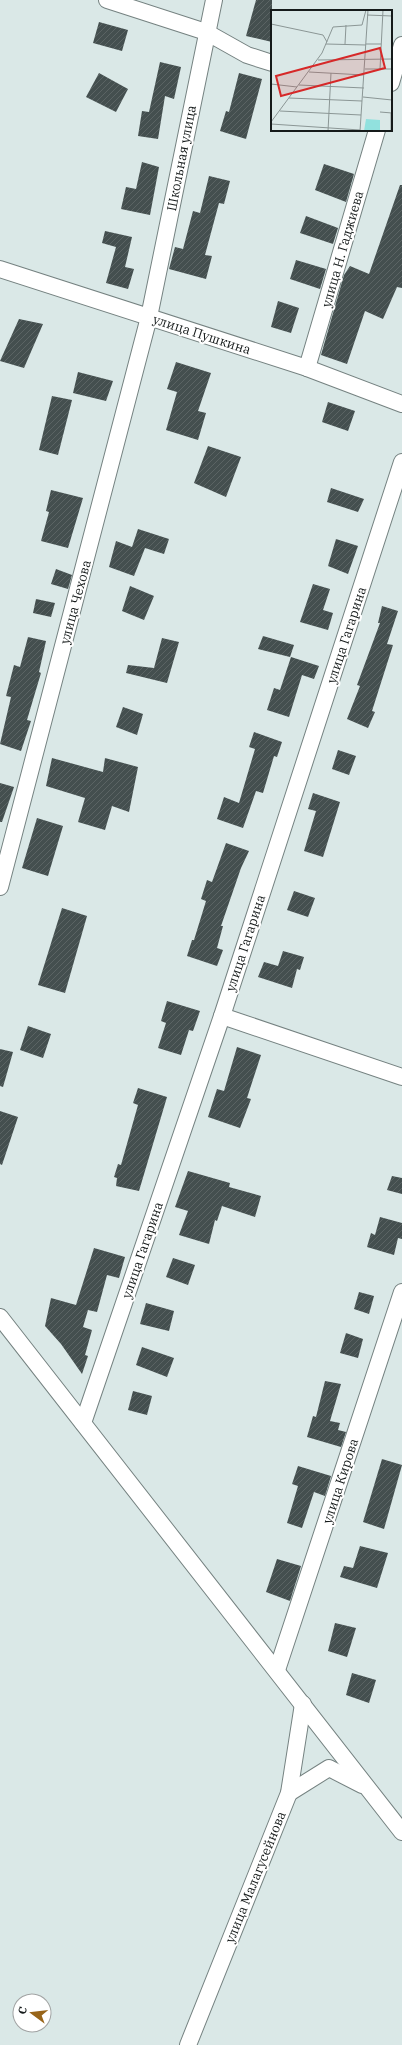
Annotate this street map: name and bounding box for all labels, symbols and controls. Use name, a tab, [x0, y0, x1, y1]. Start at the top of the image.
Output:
inset map	[271, 10, 392, 131]
street label: Школьная улица	[163, 104, 200, 212]
street label: улица Н. Гаджиева	[318, 189, 367, 309]
street label: улица Пушкина	[151, 311, 253, 358]
street label: улица Чехова	[56, 558, 95, 646]
street label: улица Гагарина	[323, 584, 370, 686]
street label: улица Гагарина	[222, 892, 269, 994]
street label: улица Гагарина	[118, 1200, 167, 1301]
street label: улица Кирова	[319, 1436, 362, 1526]
street label: улица Малагусейнова	[221, 1809, 290, 1946]
north arrow	[12, 1993, 52, 2033]
text: С	[15, 2005, 30, 2016]

